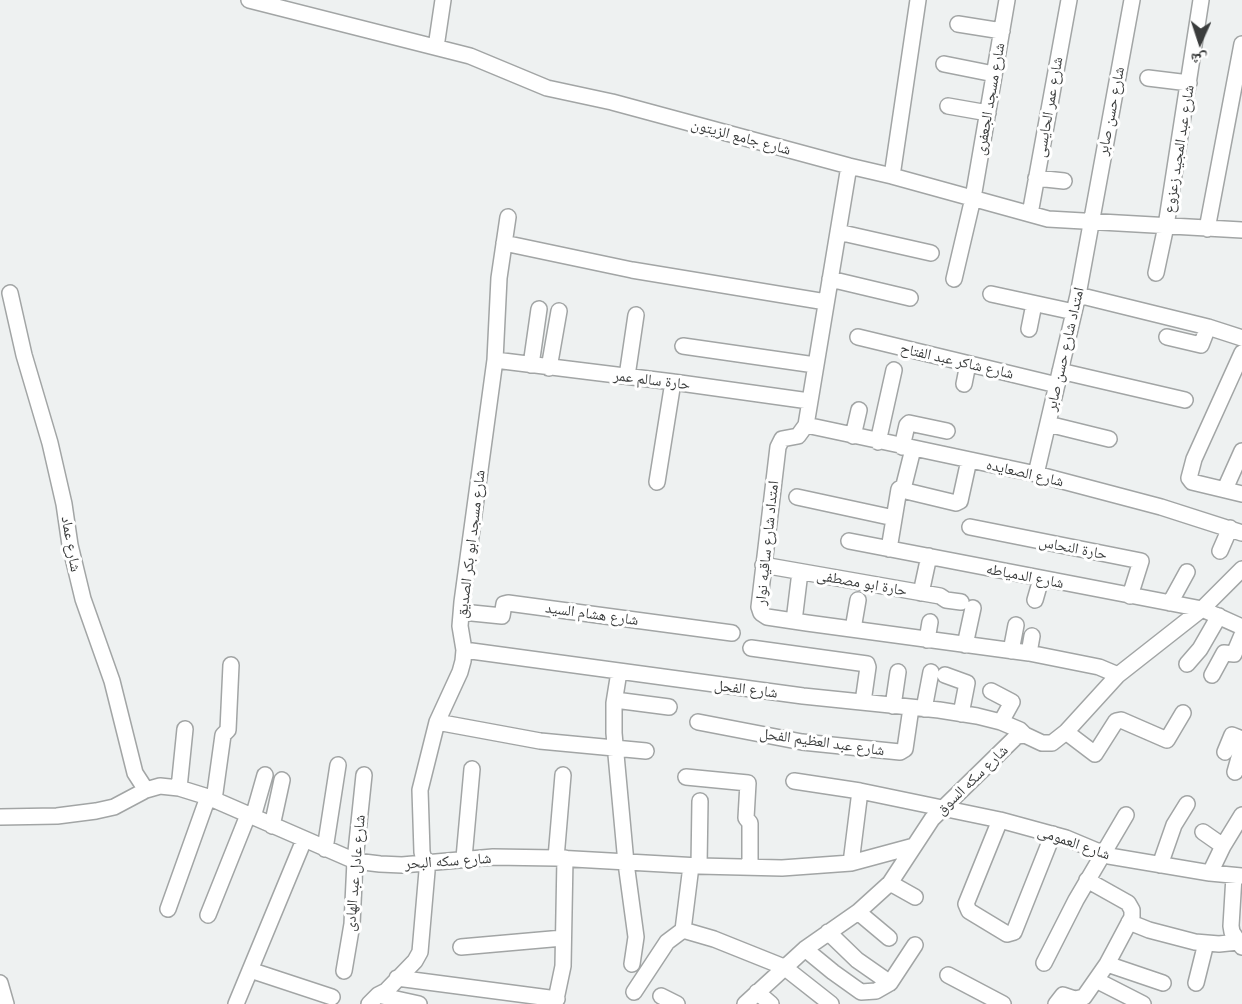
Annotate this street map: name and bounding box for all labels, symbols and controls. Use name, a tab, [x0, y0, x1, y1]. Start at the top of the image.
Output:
north arrow	[1170, 12, 1230, 72]
street label: شارع مسجد الجعفرى	[971, 41, 1009, 157]
text: ش	[1190, 50, 1208, 70]
street label: شارع عمر الحايسى	[1031, 55, 1067, 159]
street label: شارع حسن صابر	[1094, 65, 1128, 157]
street label: شارع عبد المجيد زعزوع	[1160, 84, 1198, 214]
street label: شارع جامع الزيتون	[689, 115, 793, 159]
street label: امتداد شارع حسن صابر	[1042, 285, 1088, 413]
street label: شارع شاكر عبد الفتاح	[898, 339, 1016, 383]
street label: حارة سالم عمر	[613, 366, 691, 394]
street label: شارع الصعايده	[984, 455, 1066, 491]
street label: شارع مسجد ابو بكر الصديق	[453, 469, 489, 619]
street label: امتداد شارع ساقيه نوار	[752, 480, 782, 606]
street label: شارع عماد	[57, 515, 85, 573]
street label: حارة النحاس	[1037, 533, 1109, 563]
street label: شارع الدمياطه	[985, 560, 1065, 592]
street label: حارة ابو مصطفى	[815, 566, 909, 600]
street label: شارع هشام السيد	[544, 599, 640, 629]
street label: شارع الفحل	[713, 676, 779, 702]
street label: شارع عبد العظيم الفحل	[758, 724, 886, 760]
street label: شارع سكه السوق	[932, 741, 1012, 819]
street label: شارع عادل عبد الهادى	[341, 814, 369, 932]
street label: شارع العمومى	[1035, 822, 1113, 864]
street label: شارع سكه البحر	[404, 849, 492, 873]

